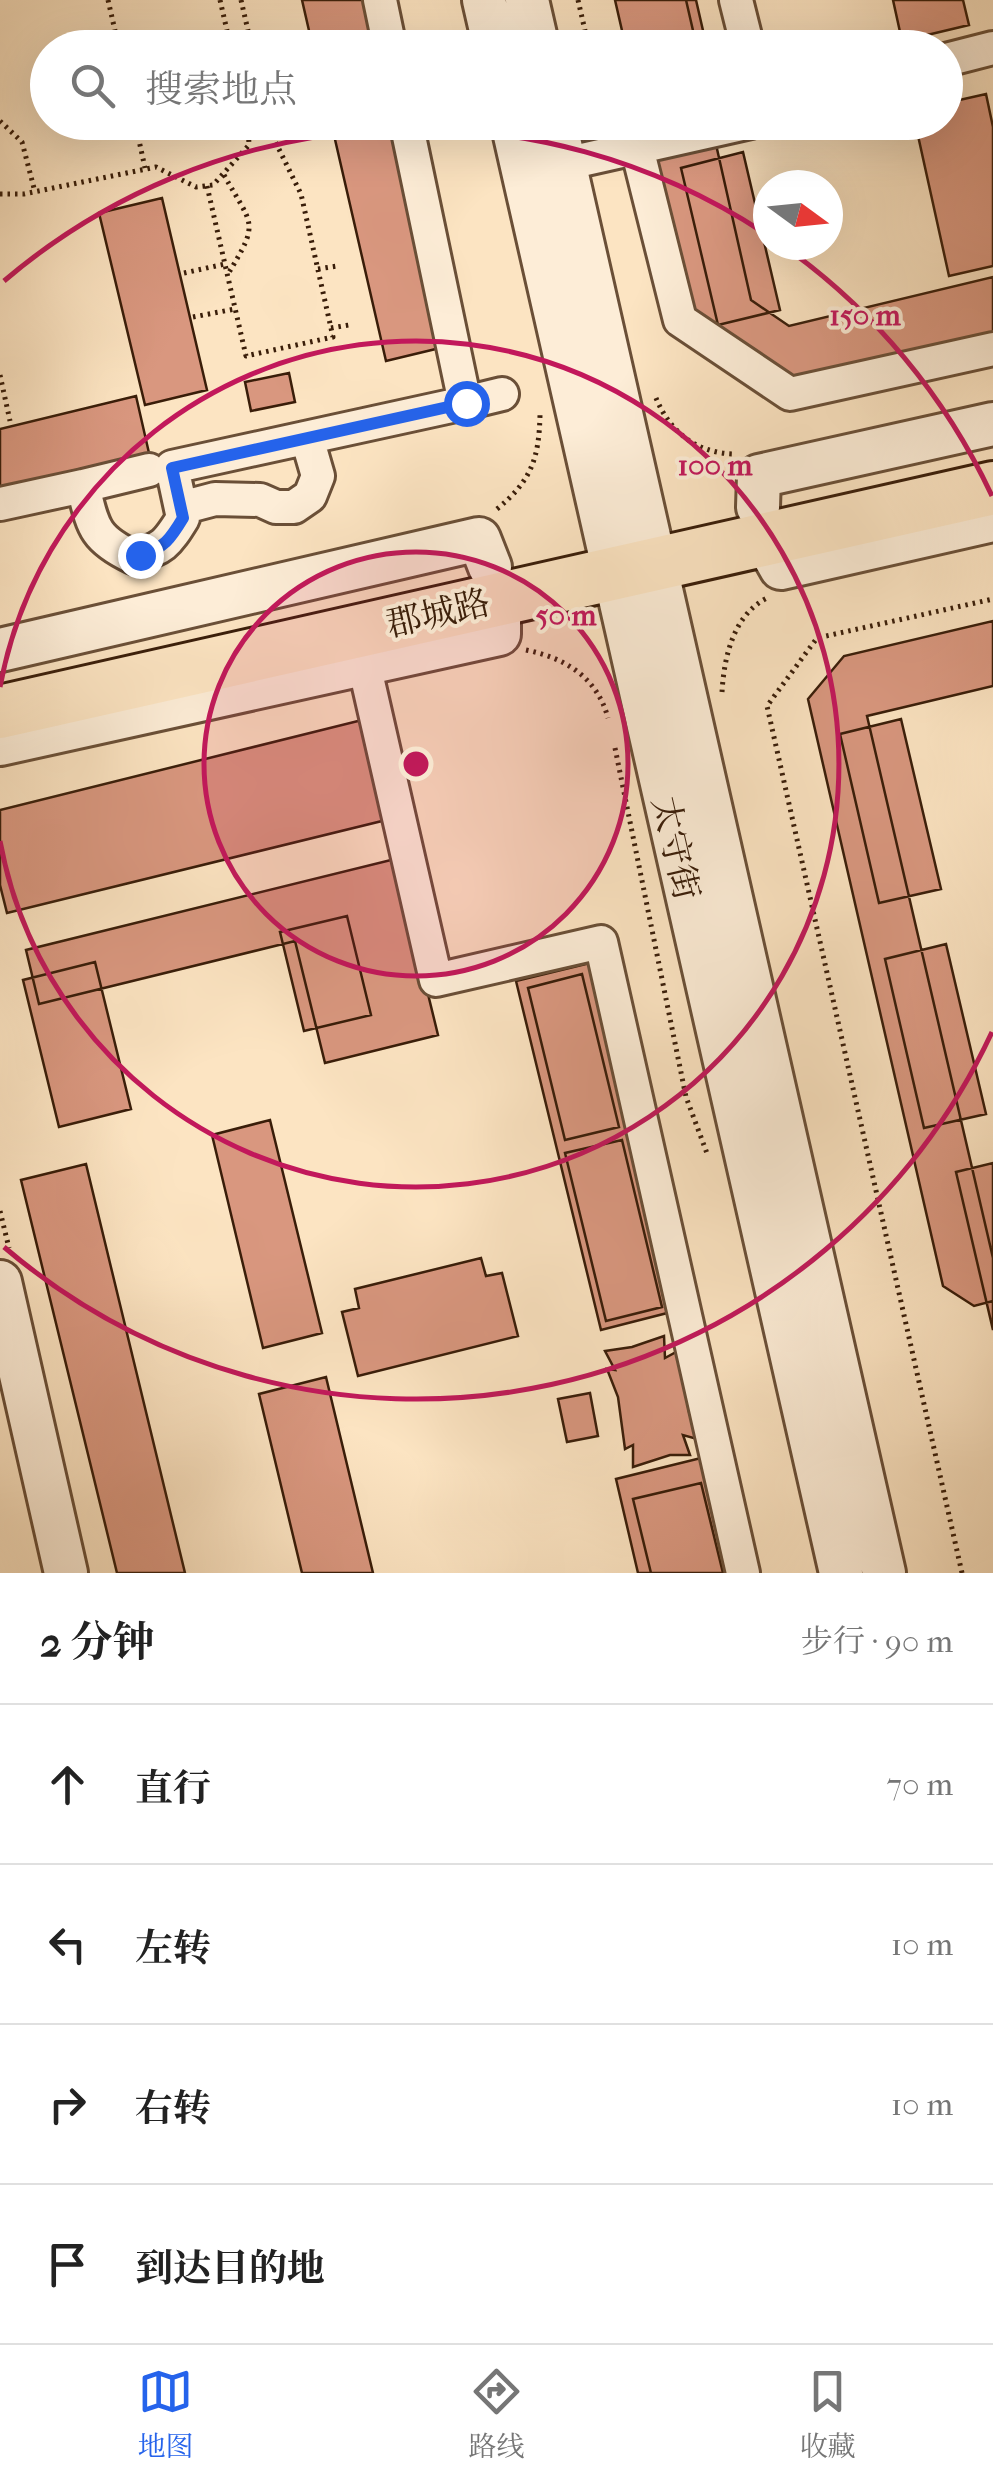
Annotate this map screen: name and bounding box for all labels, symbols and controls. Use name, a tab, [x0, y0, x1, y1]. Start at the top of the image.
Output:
search box	[30, 30, 963, 140]
icon: search	[65, 58, 120, 113]
text: 搜索地点	[145, 67, 297, 112]
north arrow	[753, 170, 843, 260]
text: 150 m	[829, 298, 902, 333]
route start	[444, 381, 490, 427]
text: 100 m	[677, 448, 754, 483]
route end	[118, 533, 164, 579]
street label: 郡城路	[382, 582, 494, 645]
text: 50 m	[536, 598, 597, 633]
centre of rings	[398, 746, 434, 782]
street label: 太守街	[644, 792, 707, 904]
text: 2 分钟	[40, 1618, 155, 1667]
text: 步行 · 90 m	[801, 1623, 953, 1660]
icon: ahead	[40, 1757, 95, 1812]
text: 直行	[135, 1766, 211, 1811]
text: 70 m	[887, 1766, 953, 1803]
icon: left	[40, 1917, 95, 1972]
text: 左转	[135, 1926, 211, 1971]
text: 10 m	[891, 1926, 953, 1963]
icon: right	[40, 2077, 95, 2132]
text: 右转	[135, 2086, 211, 2131]
text: 10 m	[891, 2086, 953, 2123]
icon: arrive	[40, 2237, 95, 2292]
text: 到达目的地	[135, 2246, 325, 2291]
tab: 地图	[137, 2364, 194, 2464]
tab: 路线	[468, 2364, 525, 2464]
tab: 收藏	[799, 2364, 856, 2464]

